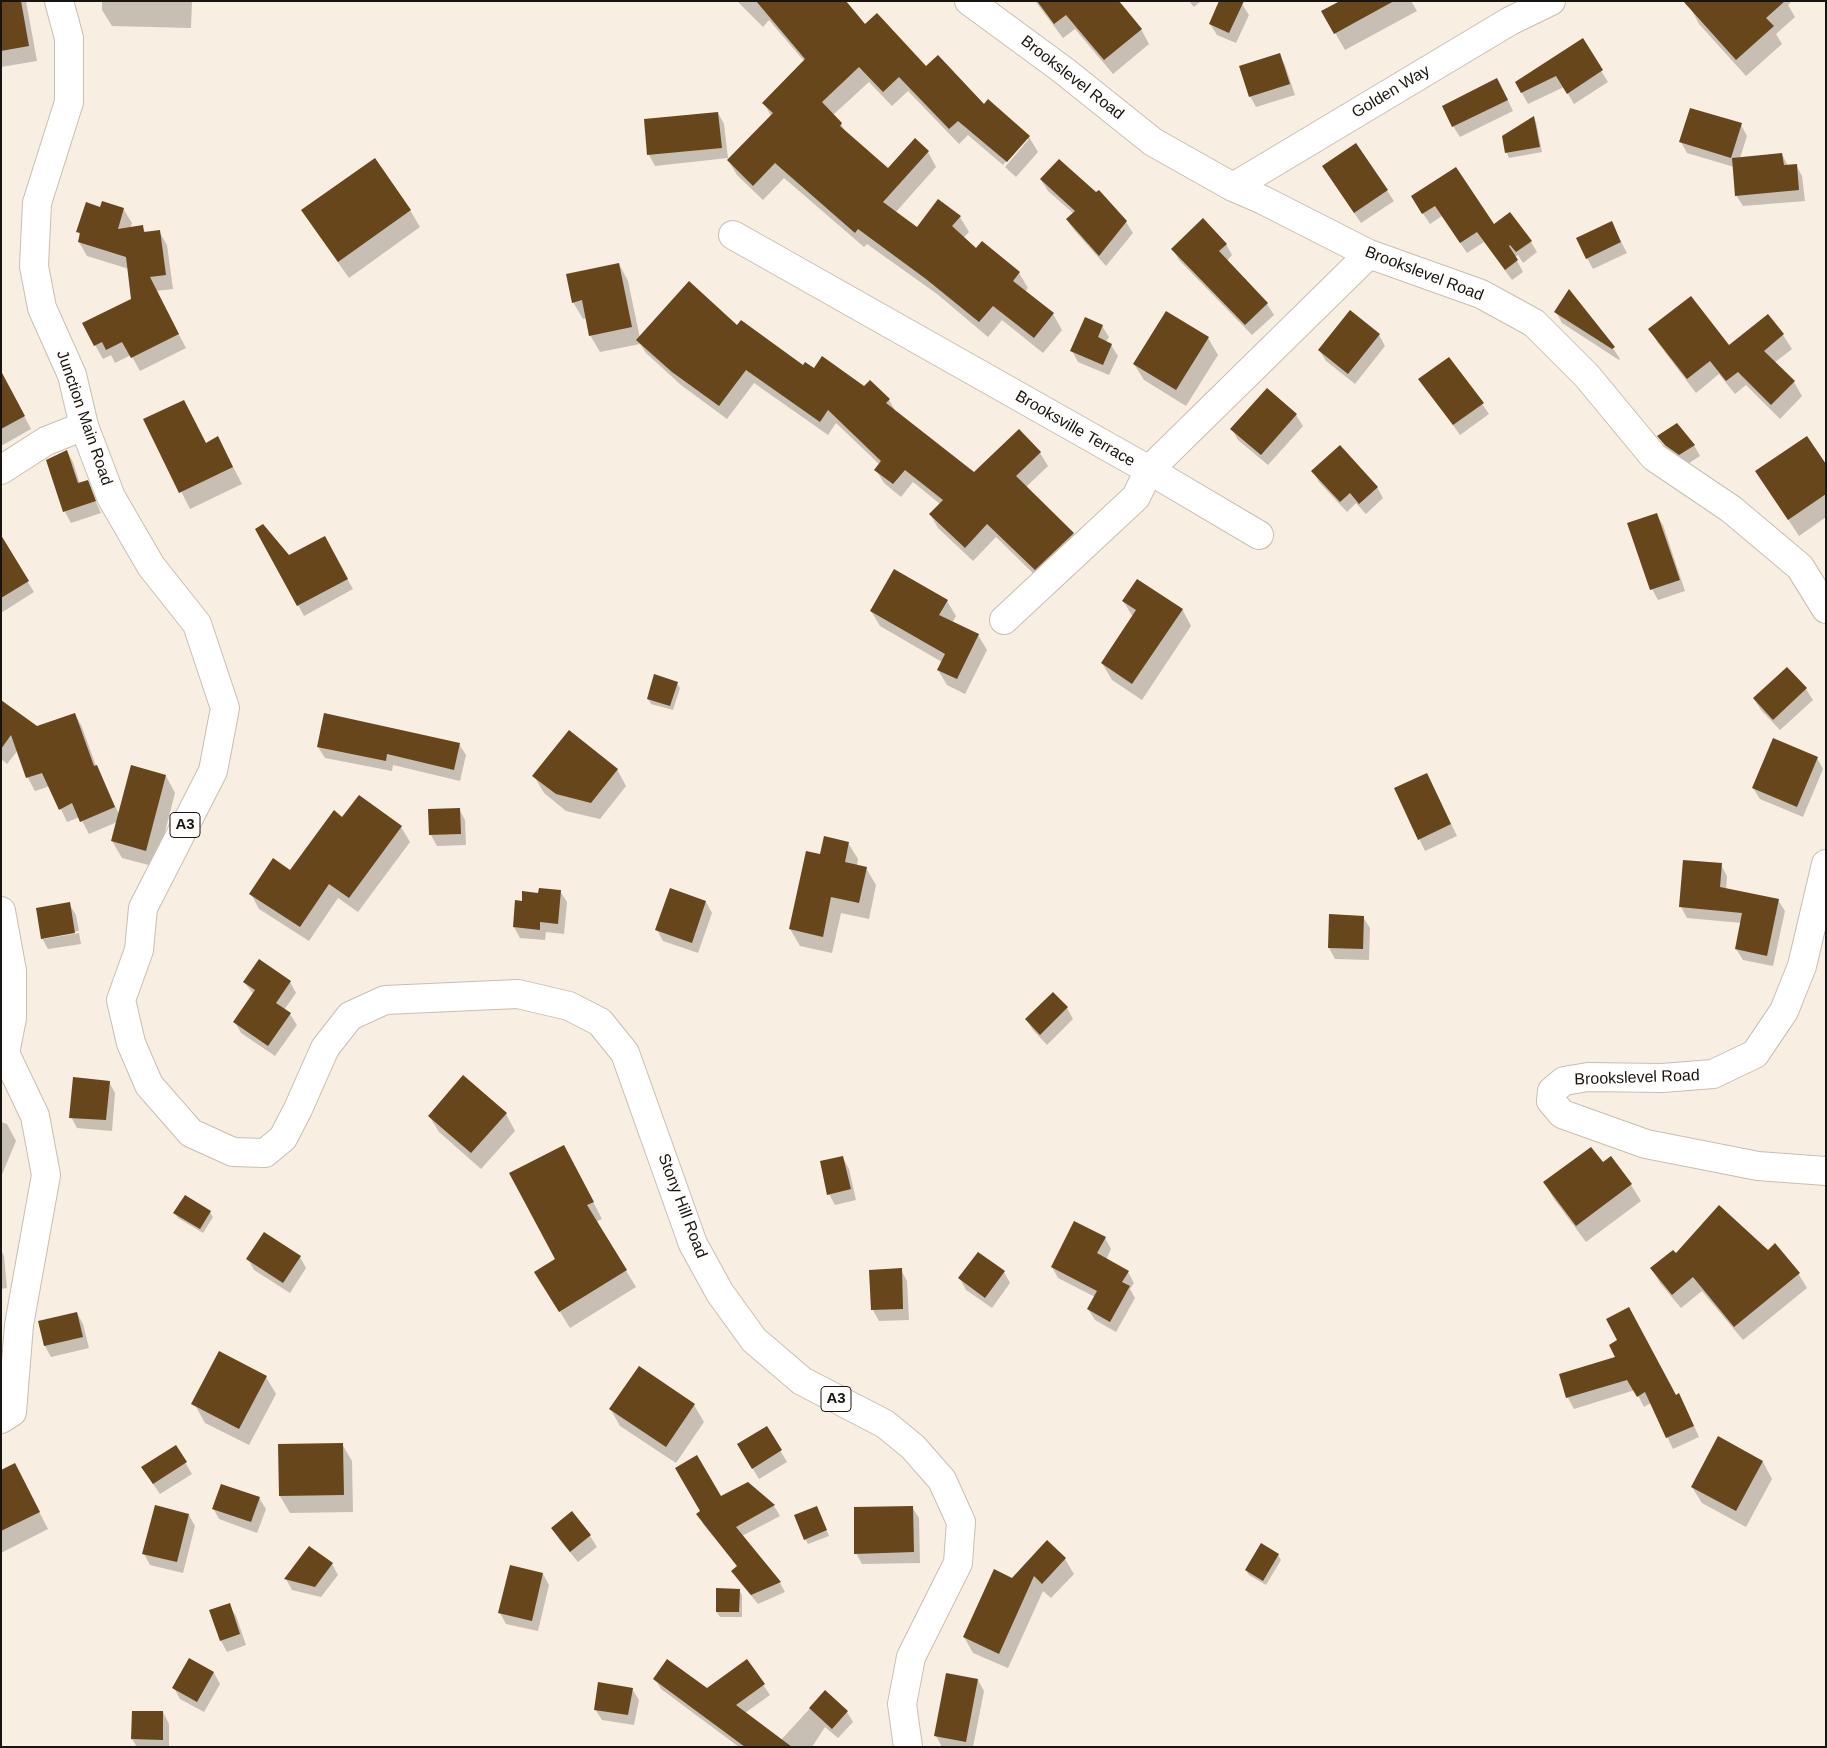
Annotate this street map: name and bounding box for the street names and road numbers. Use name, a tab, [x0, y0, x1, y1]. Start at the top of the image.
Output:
street label: Brookslevel Road	[1017, 32, 1127, 124]
street label: Golden Way	[1349, 61, 1433, 123]
street label: Brookslevel Road	[1362, 243, 1486, 305]
street label: Junction Main Road	[52, 348, 116, 488]
street label: Brooksville Terrace	[1012, 387, 1138, 471]
road number: A3	[170, 812, 200, 838]
street label: Brookslevel Road	[1574, 1066, 1700, 1090]
street label: Stony Hill Road	[653, 1151, 711, 1261]
road number: A3	[821, 1386, 851, 1412]

